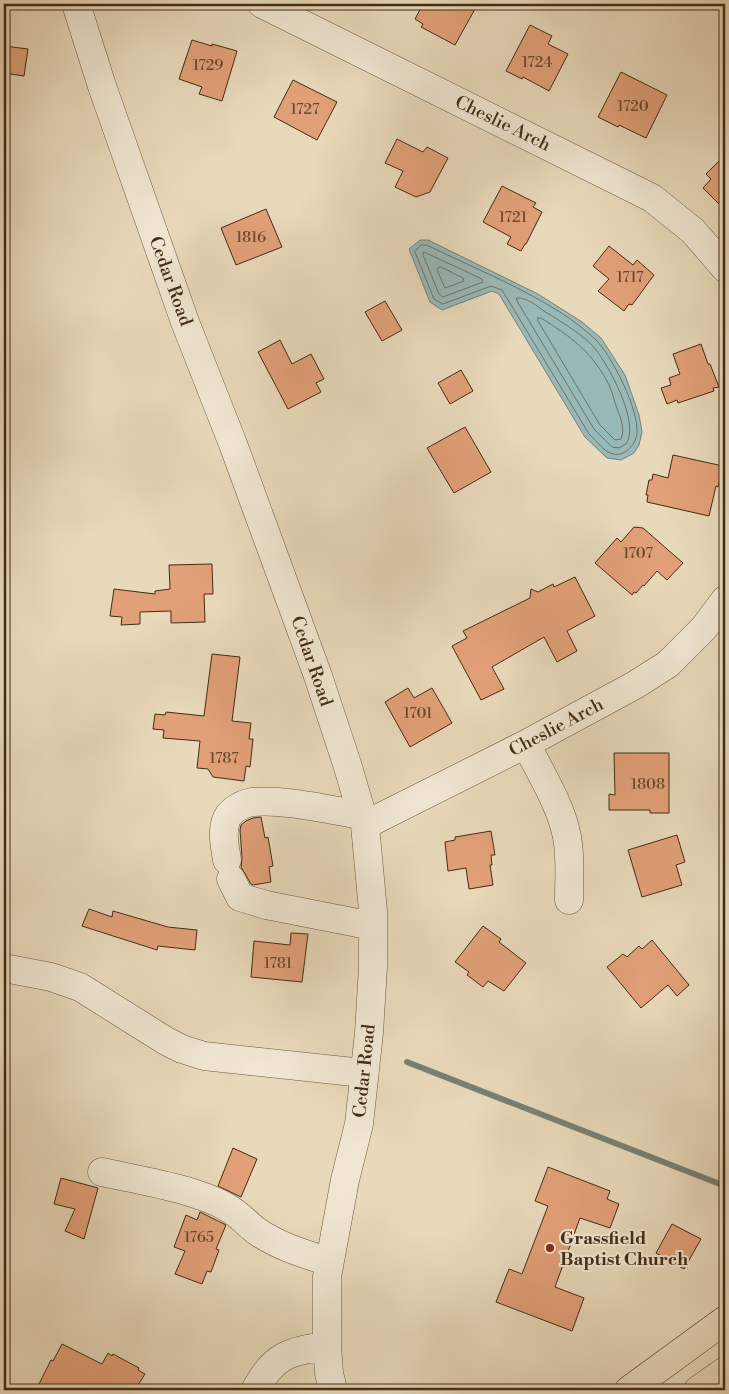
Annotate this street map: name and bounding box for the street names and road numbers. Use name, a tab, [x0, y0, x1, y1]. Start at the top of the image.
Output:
street label: Cheslie Arch	[451, 90, 555, 157]
street label: Cedar Road	[144, 233, 198, 330]
street label: Cedar Road	[285, 613, 338, 710]
street label: Cheslie Arch	[505, 693, 608, 762]
street label: Cedar Road	[348, 1022, 381, 1119]

